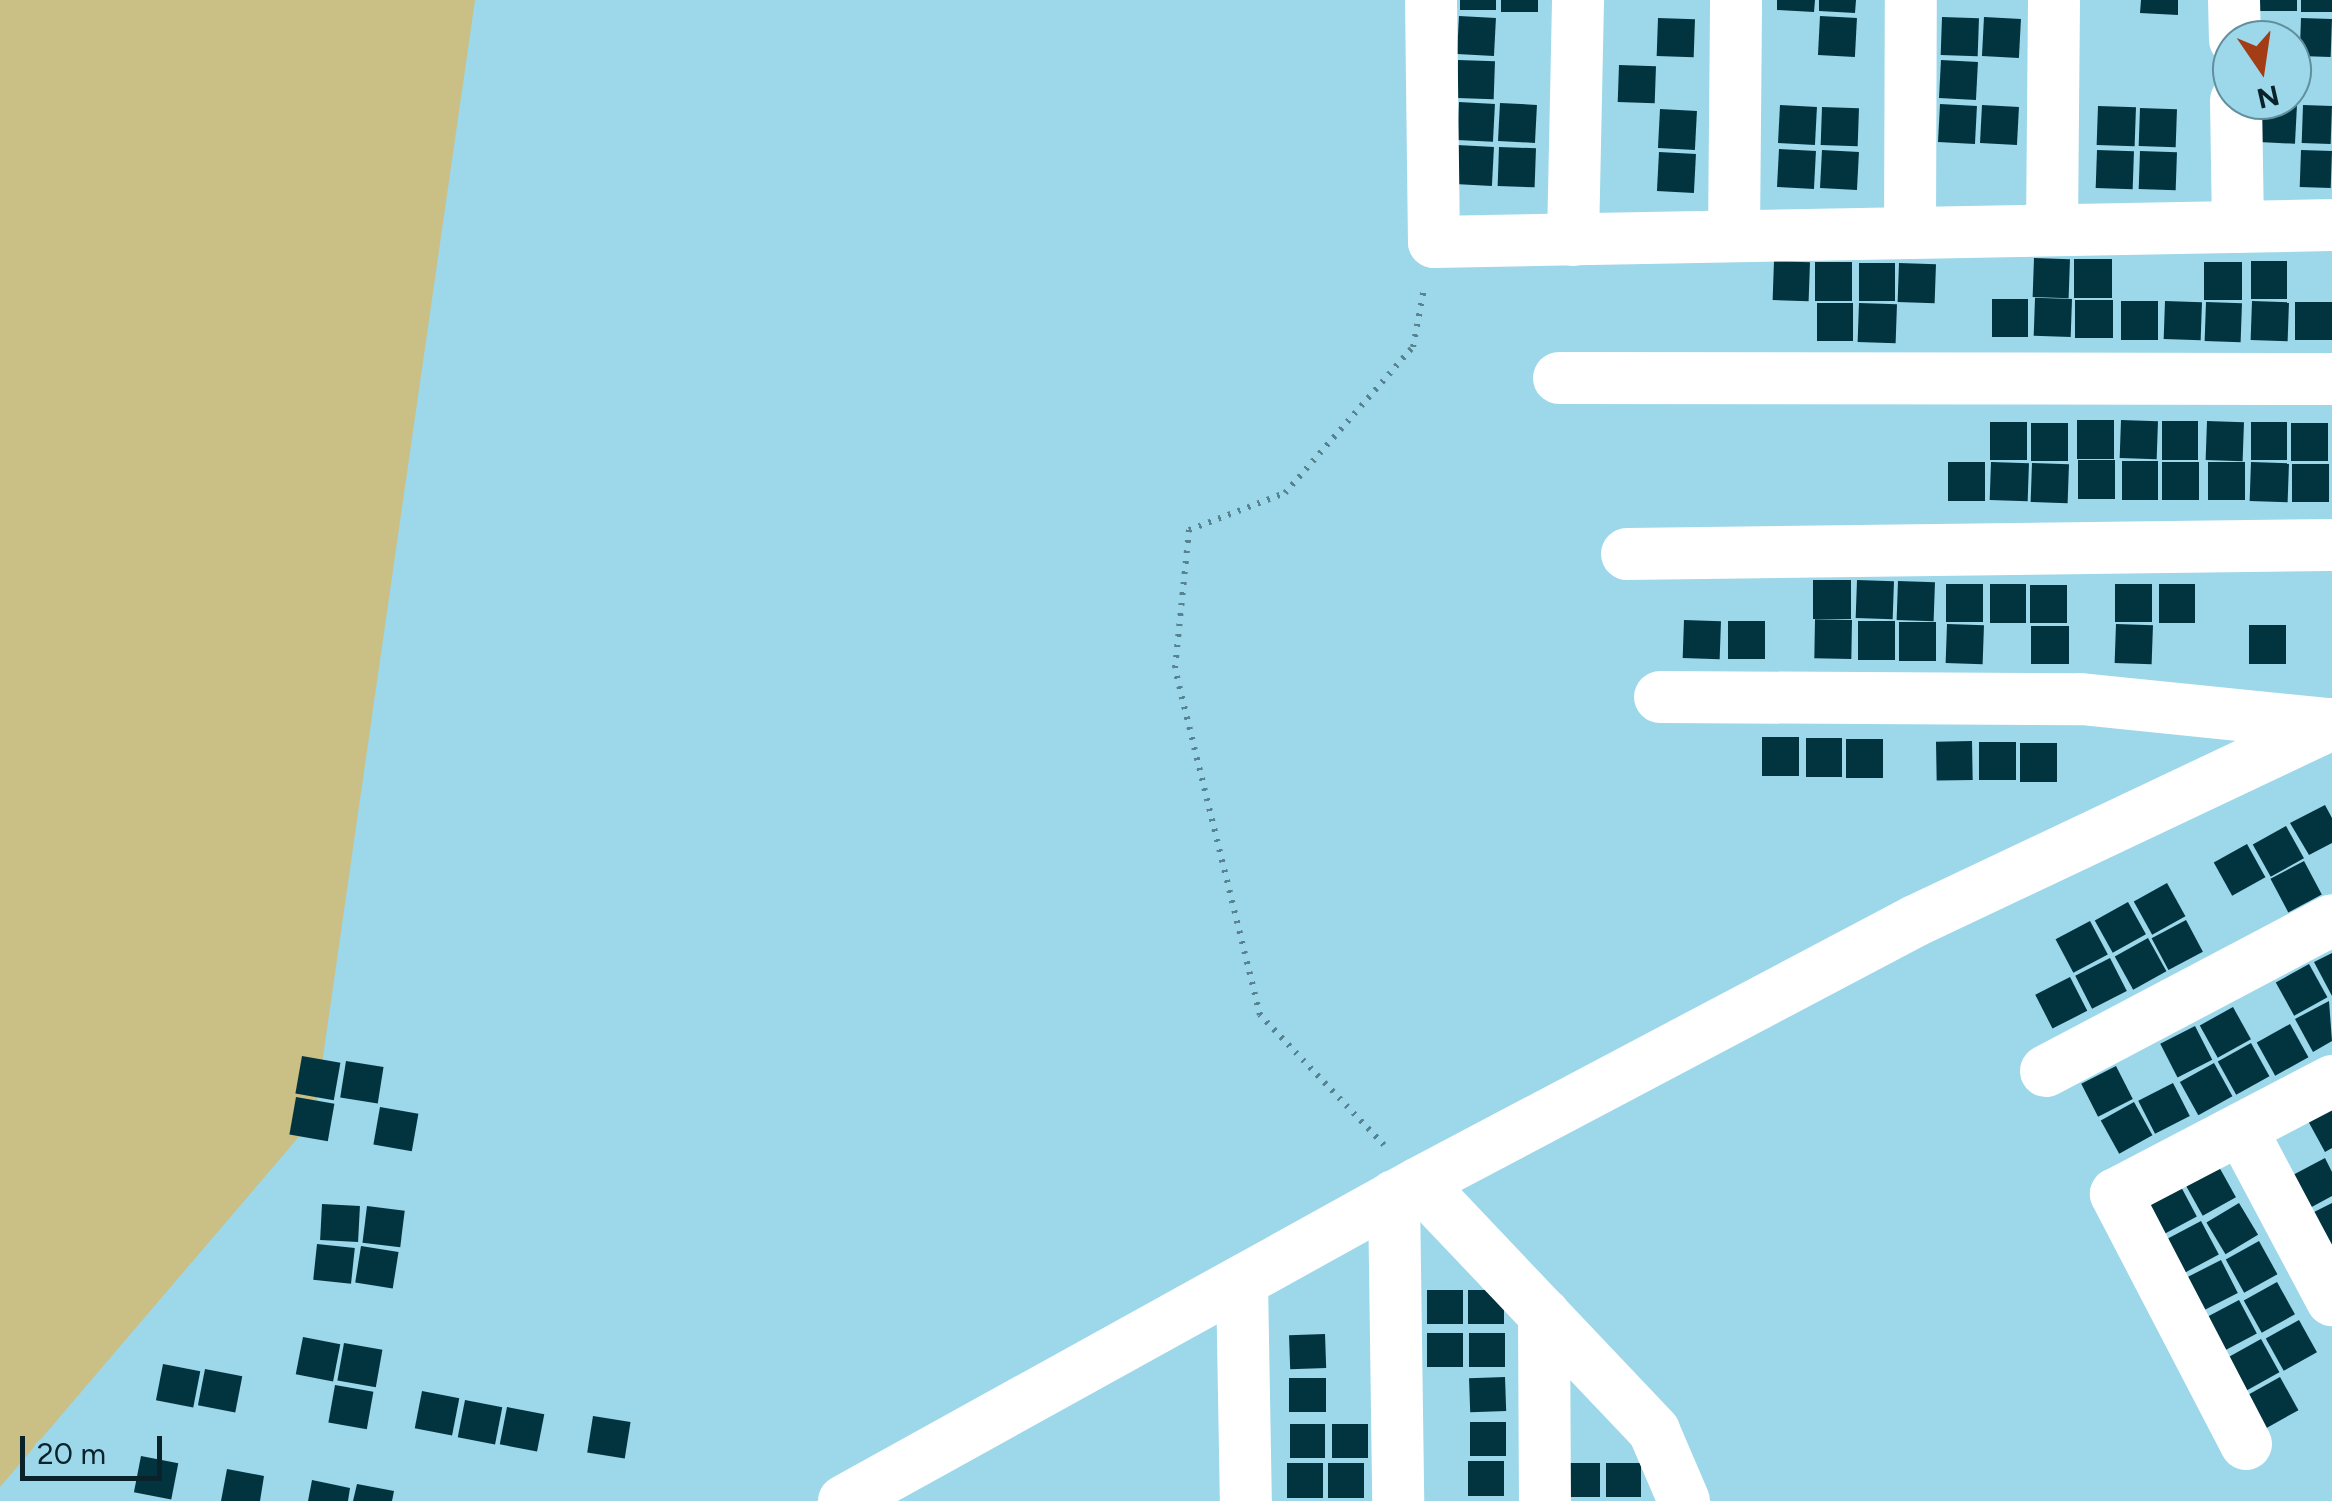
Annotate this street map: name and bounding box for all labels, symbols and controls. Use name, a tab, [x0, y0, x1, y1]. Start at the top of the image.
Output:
north arrow	[2212, 20, 2312, 120]
text: N	[2254, 78, 2283, 116]
scale bar	[25, 1416, 168, 1478]
text: 20 m	[37, 1435, 106, 1472]

